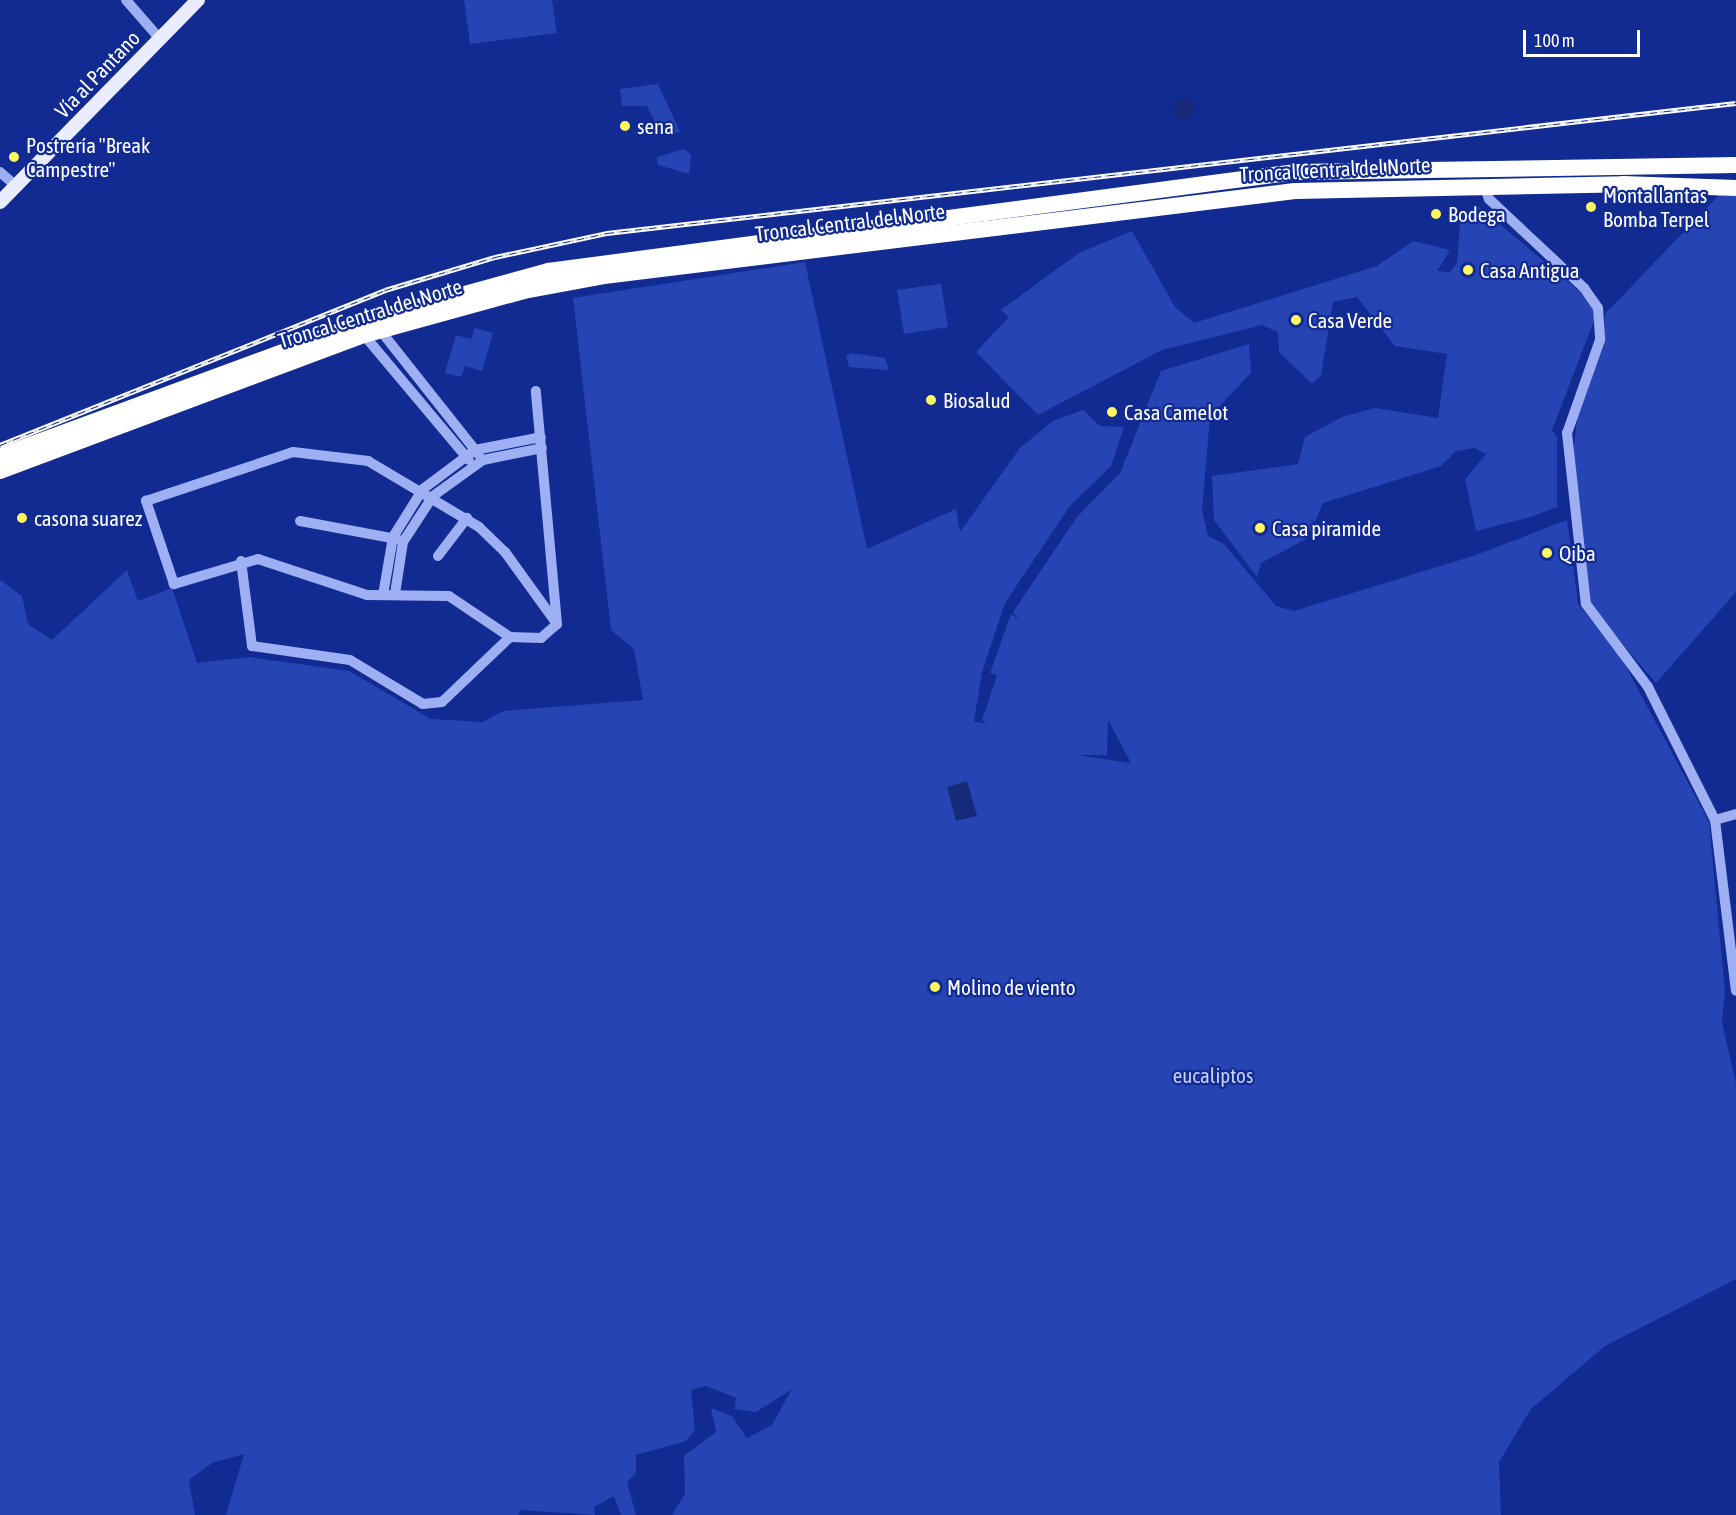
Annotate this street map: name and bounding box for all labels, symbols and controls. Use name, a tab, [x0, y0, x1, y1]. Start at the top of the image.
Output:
scale bar	[1526, 18, 1643, 56]
street label: Vía al Pantano	[49, 25, 145, 123]
text: 100 m	[1534, 30, 1575, 51]
place label: sena	[637, 113, 674, 139]
marker: sena	[618, 119, 632, 133]
place label: Postrería "Break Campestre"	[26, 132, 150, 182]
marker: Postrería "Break Campestre"	[7, 150, 21, 164]
street label: Troncal Central del Norte	[1239, 151, 1431, 187]
place label: Montallantas Bomba Terpel	[1603, 182, 1709, 232]
street label: Troncal Central del Norte	[754, 198, 946, 246]
marker: Montallantas Bomba Terpel	[1584, 200, 1598, 214]
place label: Bodega	[1448, 201, 1506, 227]
marker: Bodega	[1429, 207, 1443, 221]
place label: Casa Antigua	[1480, 257, 1580, 283]
marker: Casa Antigua	[1461, 263, 1475, 277]
street label: Troncal Central del Norte	[275, 273, 465, 353]
place label: Casa Verde	[1308, 307, 1392, 333]
marker: Casa Verde	[1289, 313, 1303, 327]
place label: Biosalud	[943, 387, 1010, 413]
marker: Biosalud	[924, 393, 938, 407]
place label: Casa Camelot	[1124, 399, 1228, 425]
marker: Casa Camelot	[1105, 405, 1119, 419]
place label: casona suarez	[34, 505, 142, 531]
marker: casona suarez	[15, 511, 29, 525]
place label: Casa piramide	[1272, 515, 1381, 541]
marker: Casa piramide	[1253, 521, 1267, 535]
place label: Qiba	[1559, 540, 1596, 566]
marker: Qiba	[1540, 546, 1554, 560]
place label: Molino de viento	[947, 974, 1076, 1000]
marker: Molino de viento	[928, 980, 942, 994]
park label: eucaliptos	[1173, 1062, 1253, 1088]

